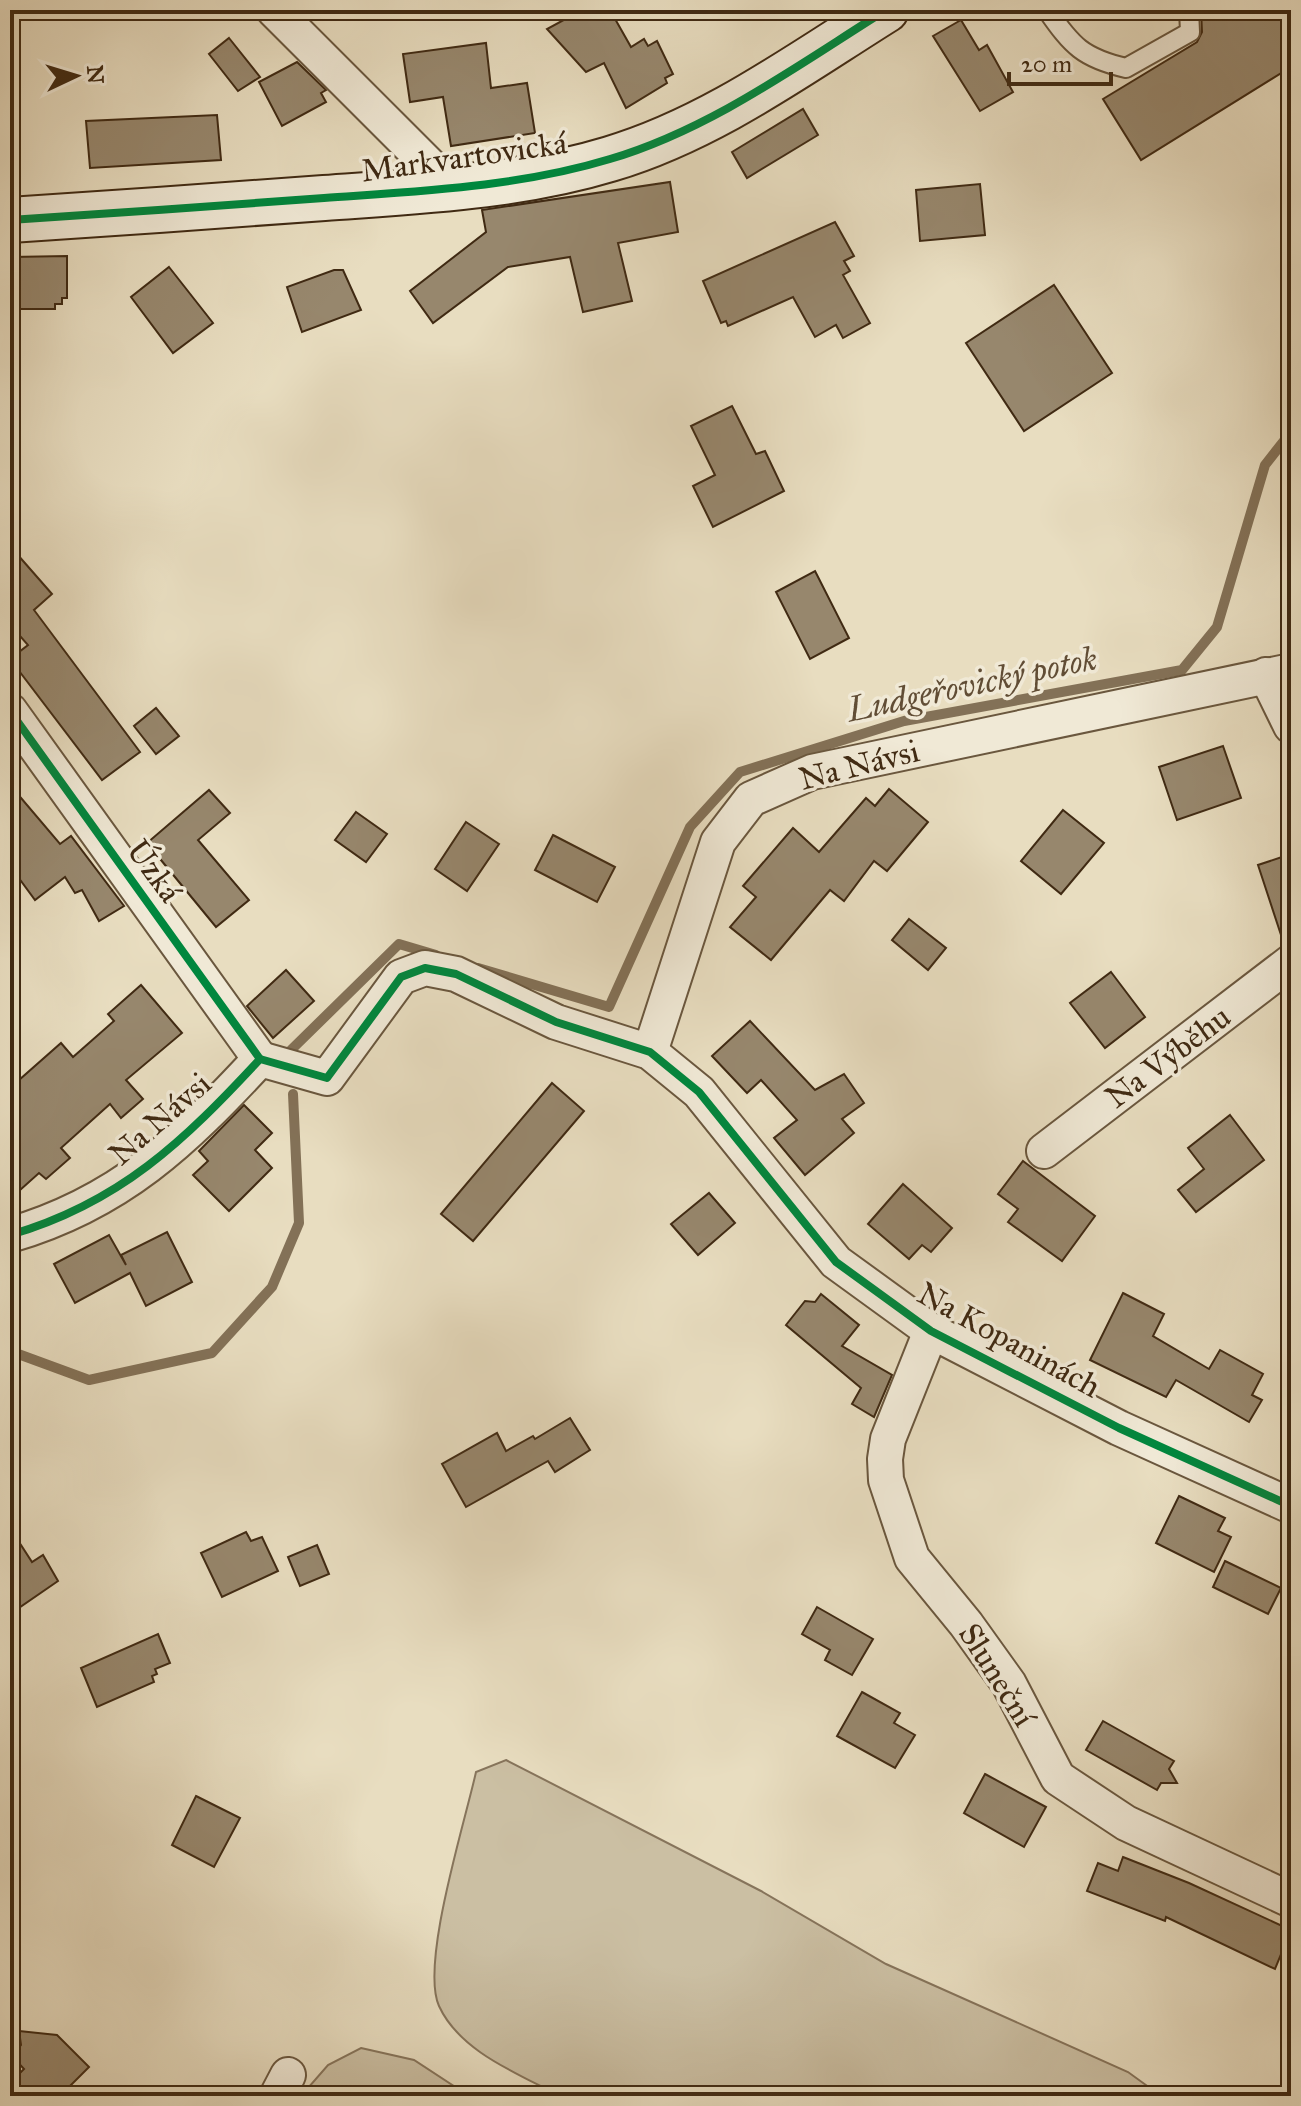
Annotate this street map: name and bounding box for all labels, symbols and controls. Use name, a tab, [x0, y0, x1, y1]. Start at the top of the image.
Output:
north arrow	[36, 36, 116, 116]
scale bar	[1009, 36, 1111, 86]
text: 20 m	[1021, 49, 1072, 79]
text: N	[81, 64, 110, 85]
street label: Markvartovická	[359, 123, 570, 191]
water label: Ludgeřovický potok	[841, 637, 1101, 732]
street label: Na Návsi	[795, 731, 923, 799]
street label: Úzká	[118, 832, 191, 910]
street label: Na Výběhu	[1098, 997, 1238, 1117]
street label: Na Návsi	[101, 1064, 219, 1174]
street label: Na Kopaninách	[911, 1274, 1108, 1406]
street label: Sluneční	[950, 1616, 1044, 1735]

